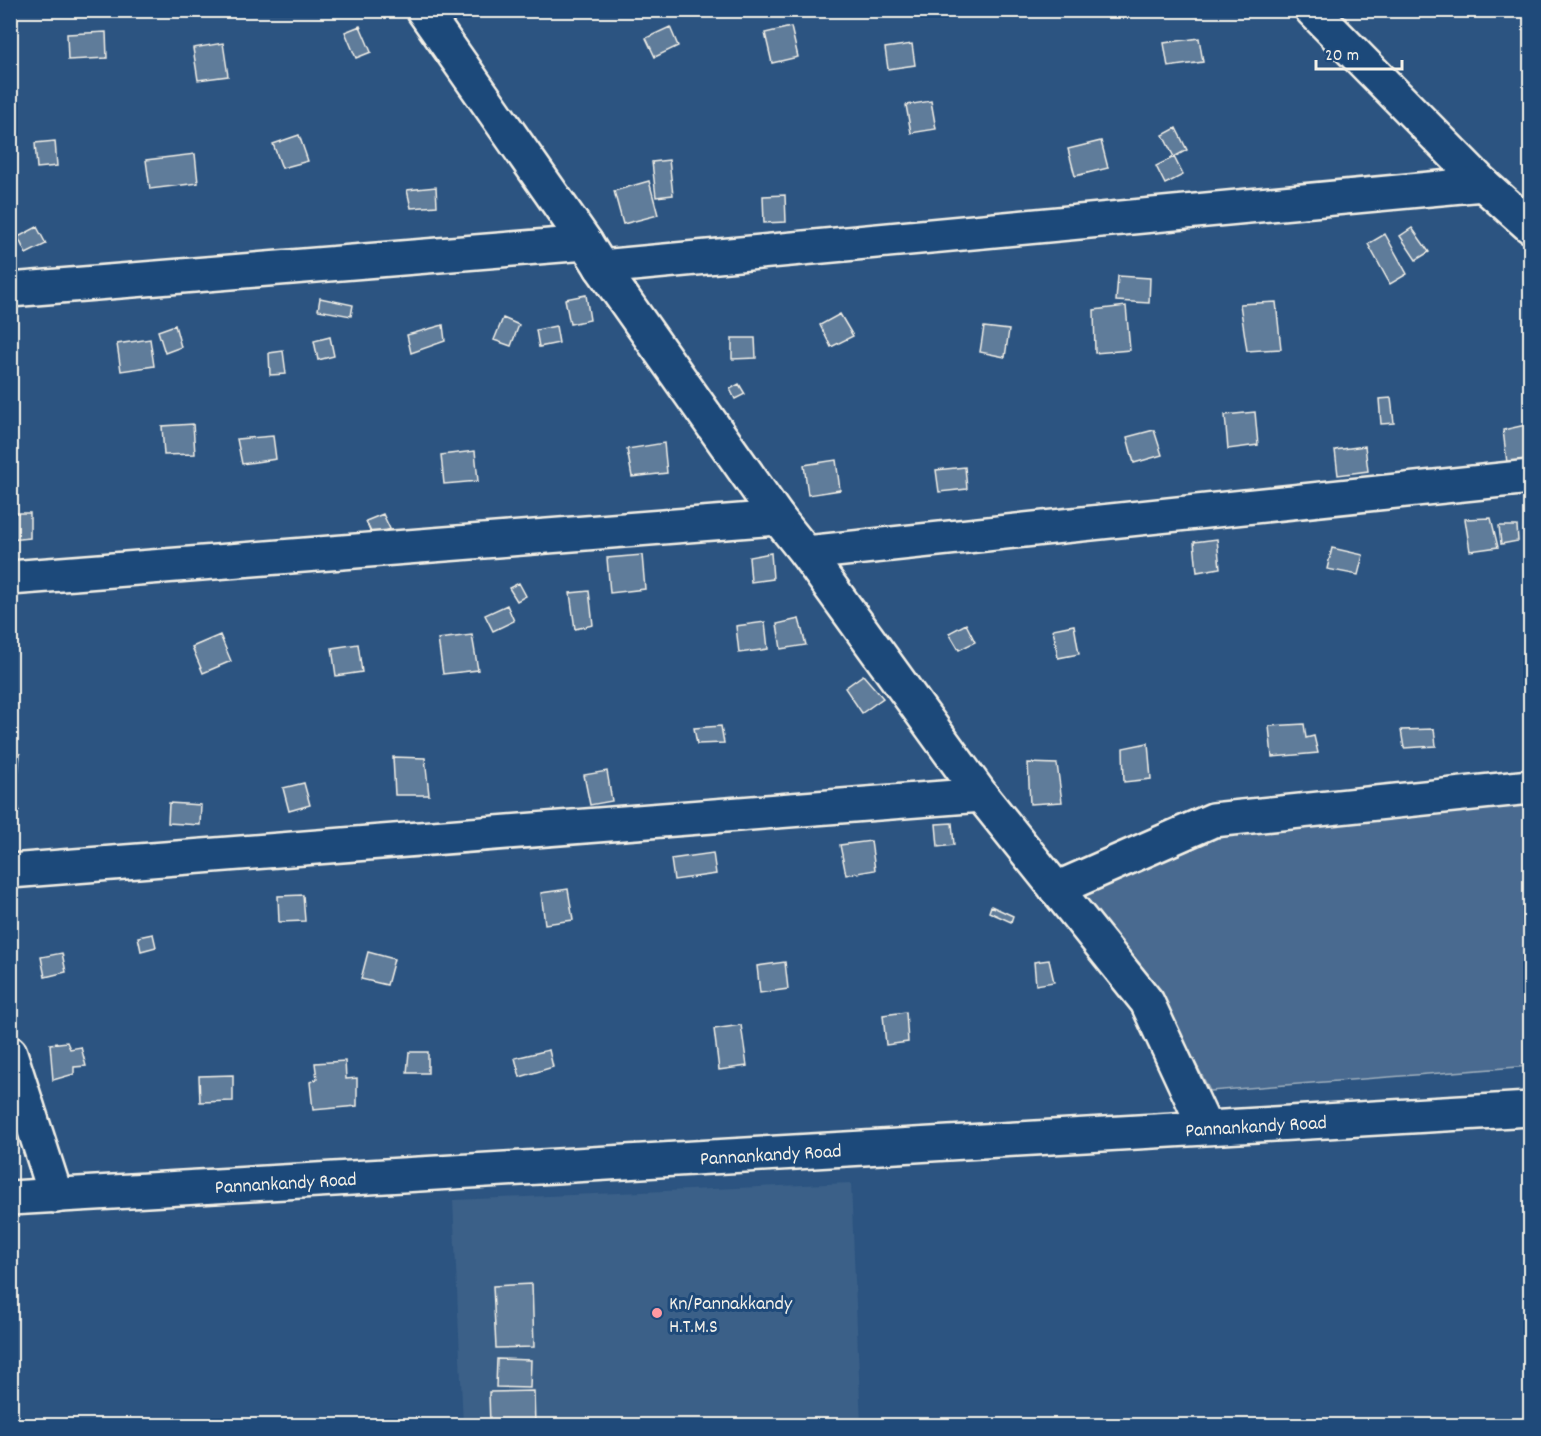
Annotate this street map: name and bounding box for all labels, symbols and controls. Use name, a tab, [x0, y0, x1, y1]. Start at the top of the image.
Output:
scale bar	[1316, 33, 1402, 71]
text: 20 m	[1325, 44, 1359, 69]
street label: Pannankandy Road	[1184, 1110, 1328, 1146]
street label: Pannankandy Road	[699, 1138, 843, 1175]
street label: Pannankandy Road	[214, 1167, 357, 1203]
place label: Kn/Pannakkandy H.T.M.S	[669, 1291, 793, 1342]
marker: Kn/Pannakkandy H.T.M.S	[650, 1306, 664, 1320]

